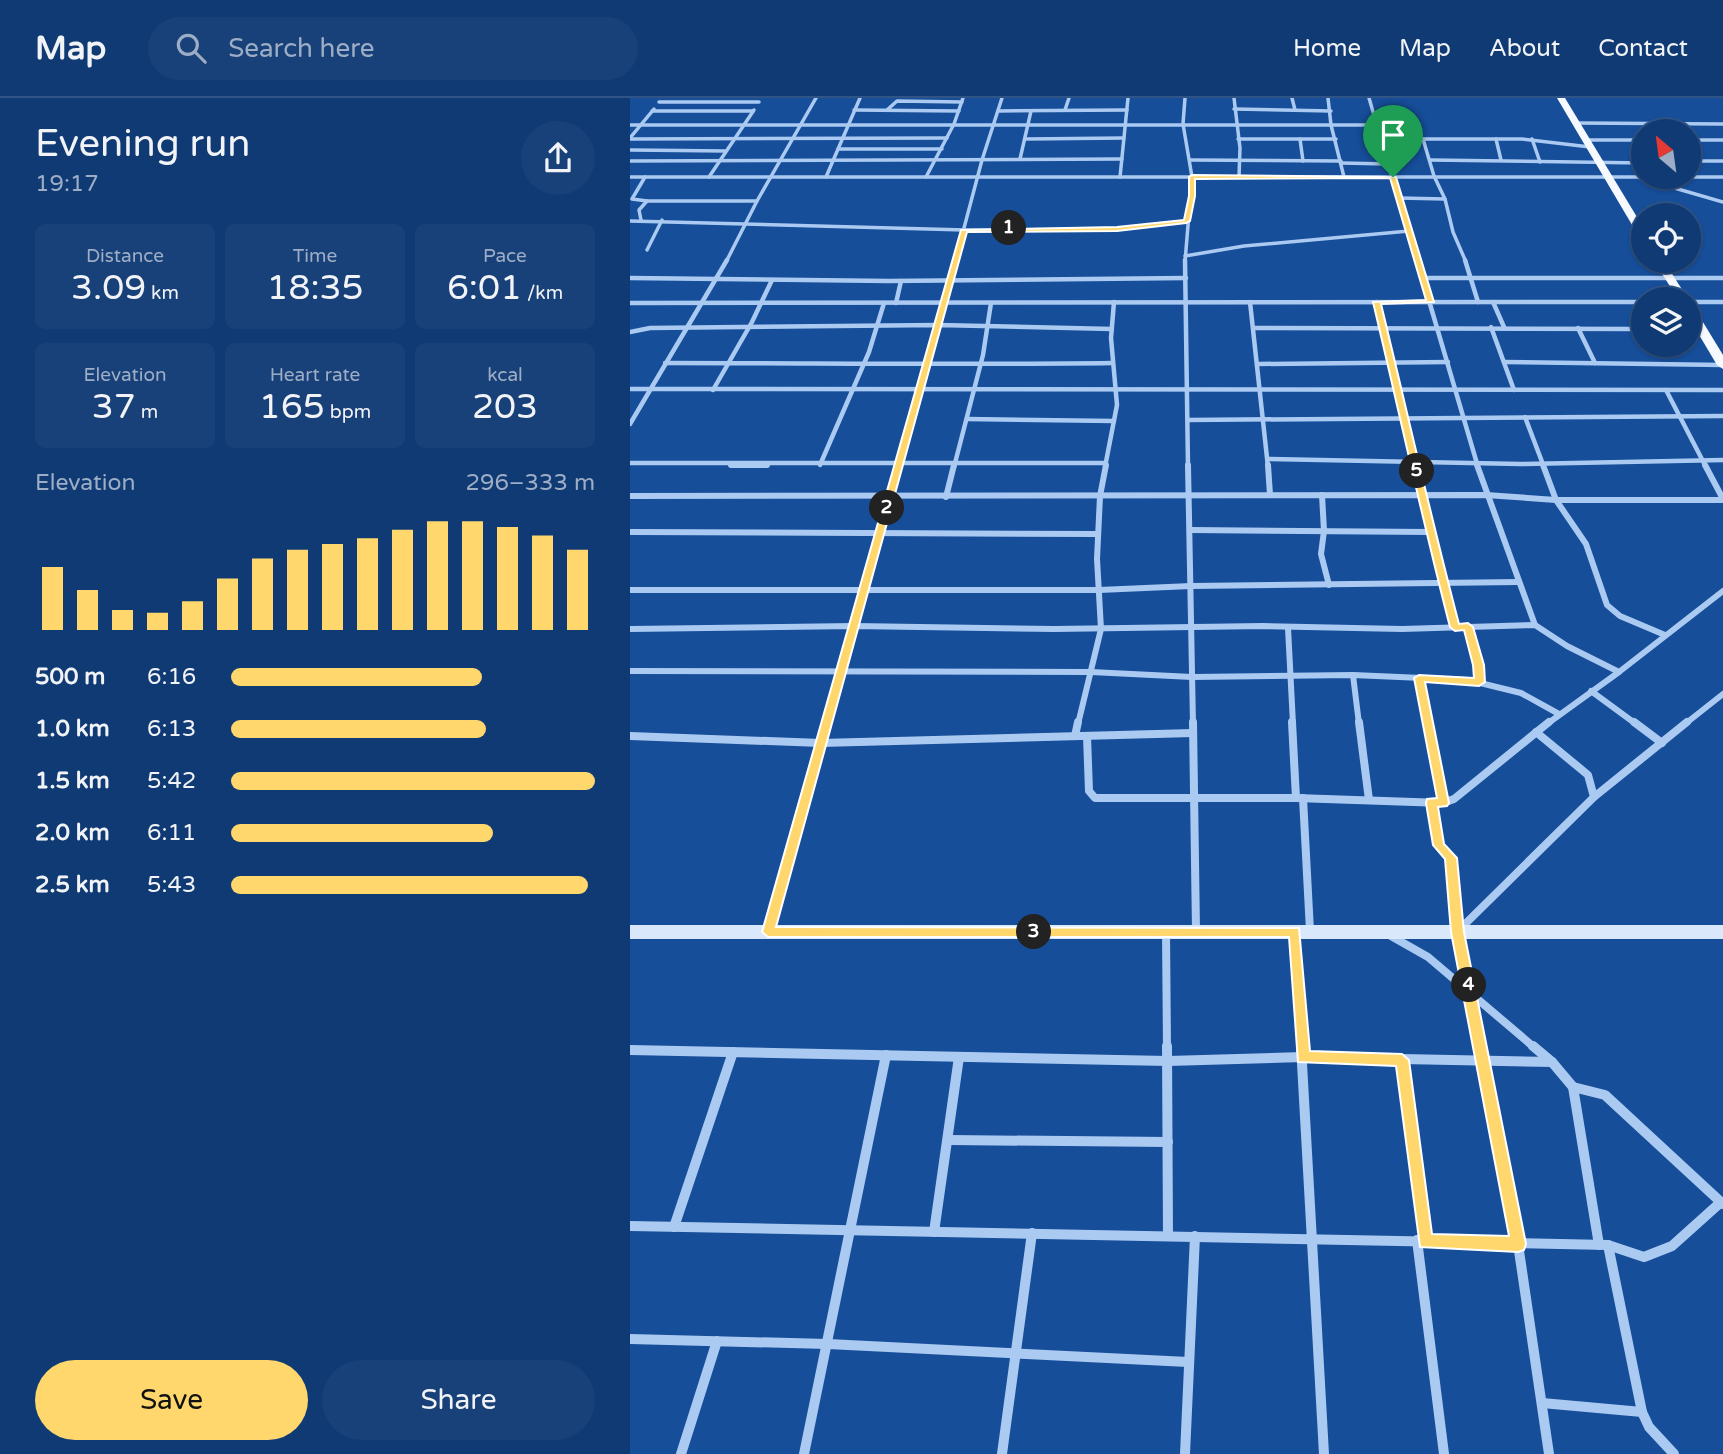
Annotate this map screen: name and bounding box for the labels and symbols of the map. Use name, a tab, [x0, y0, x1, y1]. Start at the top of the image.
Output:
pin	[1363, 105, 1423, 177]
north arrow	[1631, 119, 1701, 189]
pin: 1	[992, 211, 1026, 246]
pin: 5	[1400, 454, 1434, 488]
pin: 2	[870, 490, 904, 526]
pin: 3	[1016, 914, 1052, 950]
pin: 4	[1452, 968, 1486, 1002]

